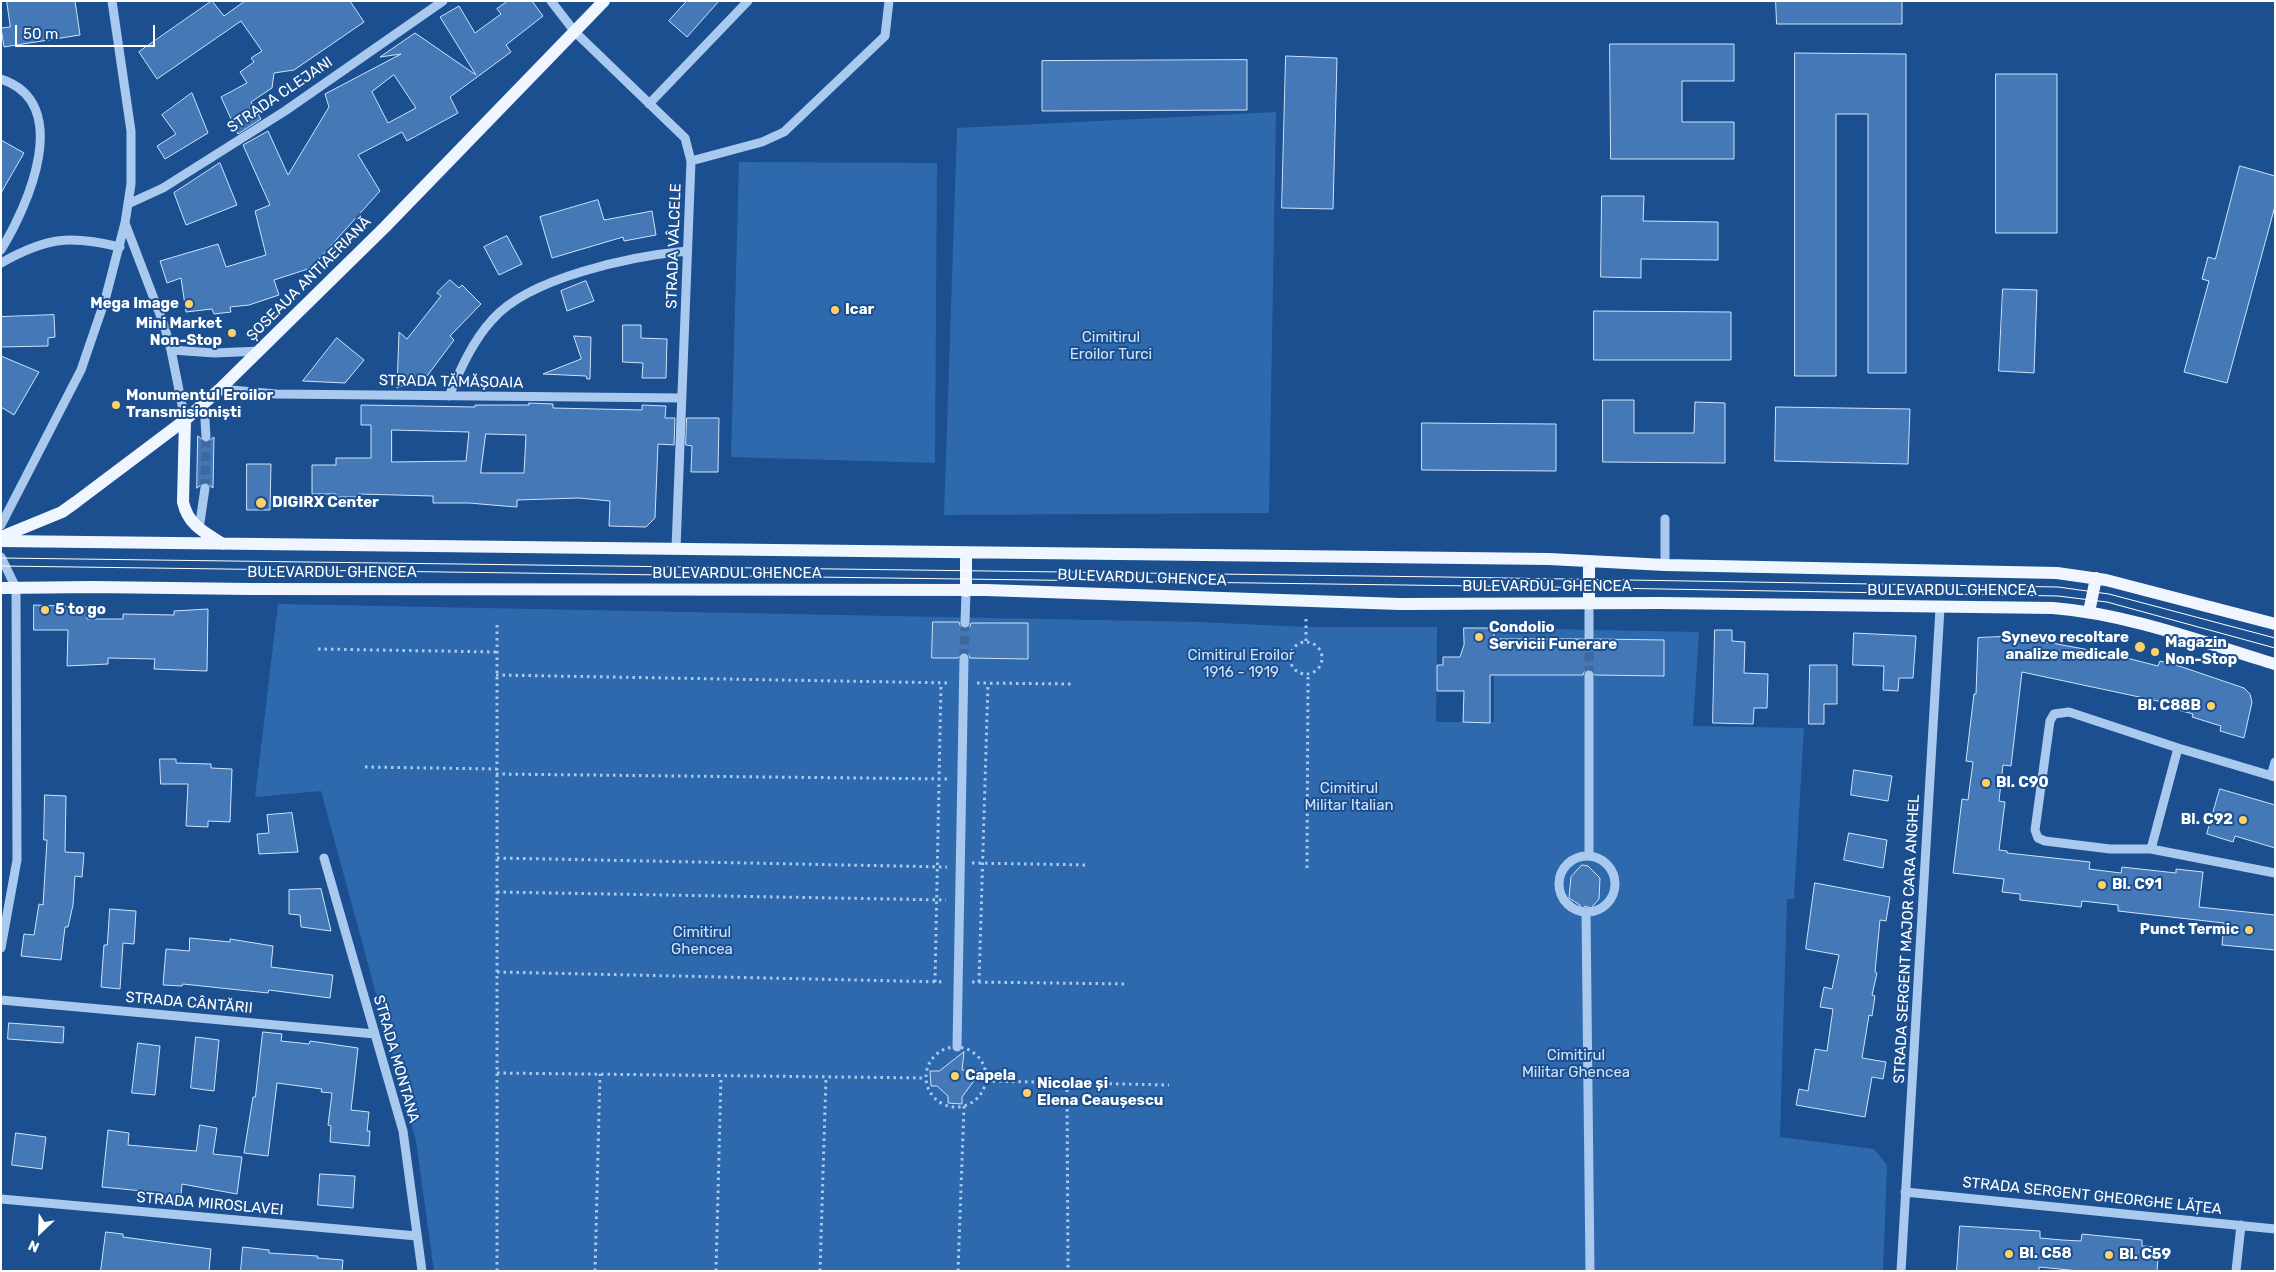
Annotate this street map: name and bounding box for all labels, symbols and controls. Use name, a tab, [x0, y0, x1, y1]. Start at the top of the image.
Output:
scale bar	[18, 15, 158, 47]
text: 50 m	[23, 25, 58, 43]
street label: STRADA CLEJANI	[224, 53, 336, 137]
street label: STRADA VÂLCELE	[663, 183, 685, 309]
street label: ȘOSEAUA ANTIAERIANĂ	[243, 213, 375, 345]
place label: Mega Image	[90, 295, 179, 313]
marker: Mega Image	[183, 298, 195, 310]
place label: Icar	[845, 301, 874, 319]
marker: Icar	[829, 304, 841, 316]
place label: Mini Market Non-Stop	[136, 315, 222, 350]
marker: Mini Market Non-Stop	[226, 327, 238, 339]
park label: Cimitirul Eroilor Turci	[1070, 329, 1152, 364]
street label: STRADA TĂMĂȘOAIA	[379, 372, 523, 392]
place label: Monumentul Eroilor Transmisioniști	[126, 387, 273, 422]
marker: Monumentul Eroilor Transmisioniști	[110, 399, 122, 411]
place label: DIGIRX Center	[272, 494, 379, 512]
marker: DIGIRX Center	[254, 496, 268, 510]
street label: BULEVARDUL GHENCEA	[247, 564, 417, 582]
street label: BULEVARDUL GHENCEA	[652, 565, 822, 583]
street label: BULEVARDUL GHENCEA	[1057, 566, 1227, 590]
street label: BULEVARDUL GHENCEA	[1462, 578, 1632, 596]
street label: BULEVARDUL GHENCEA	[1867, 582, 2037, 600]
place label: 5 to go	[55, 601, 106, 619]
marker: 5 to go	[39, 604, 51, 616]
place label: Condolio Servicii Funerare	[1489, 619, 1617, 654]
place label: Synevo recoltare analize medicale	[2001, 629, 2129, 664]
marker: Condolio Servicii Funerare	[1473, 631, 1485, 643]
place label: Magazin Non-Stop	[2165, 634, 2237, 669]
marker: Synevo recoltare analize medicale	[2133, 640, 2147, 654]
marker: Magazin Non-Stop	[2149, 646, 2161, 658]
park label: Cimitirul Eroilor 1916 - 1919	[1188, 647, 1294, 682]
place label: Bl. C88B	[2137, 697, 2201, 715]
marker: Bl. C88B	[2205, 700, 2217, 712]
place label: Bl. C90	[1996, 774, 2049, 792]
marker: Bl. C90	[1980, 777, 1992, 789]
park label: Cimitirul Militar Italian	[1304, 780, 1394, 815]
street label: STRADA SERGENT MAJOR CARA ANGHEL	[1890, 794, 1924, 1084]
place label: Bl. C92	[2181, 811, 2233, 829]
marker: Bl. C92	[2237, 814, 2249, 826]
place label: Bl. C91	[2112, 876, 2162, 894]
marker: Bl. C91	[2096, 879, 2108, 891]
place label: Punct Termic	[2140, 921, 2239, 939]
park label: Cimitirul Ghencea	[671, 924, 733, 959]
marker: Punct Termic	[2243, 924, 2255, 936]
street label: STRADA CÂNTĂRII	[125, 988, 253, 1018]
street label: STRADA MONTANA	[369, 993, 423, 1125]
park label: Cimitirul Militar Ghencea	[1522, 1047, 1630, 1082]
place label: Capela	[965, 1067, 1016, 1085]
marker: Capela	[949, 1070, 961, 1082]
place label: Nicolae și Elena Ceaușescu	[1037, 1075, 1163, 1110]
marker: Nicolae și Elena Ceaușescu	[1021, 1087, 1033, 1099]
street label: STRADA SERGENT GHEORGHE LĂȚEA	[1961, 1173, 2223, 1219]
street label: STRADA MIROSLAVEI	[136, 1189, 284, 1219]
north arrow	[15, 1207, 65, 1257]
text: N	[26, 1236, 42, 1256]
place label: Bl. C58	[2019, 1245, 2072, 1263]
place label: Bl. C59	[2119, 1246, 2171, 1264]
marker: Bl. C58	[2003, 1248, 2015, 1260]
marker: Bl. C59	[2103, 1249, 2115, 1261]

